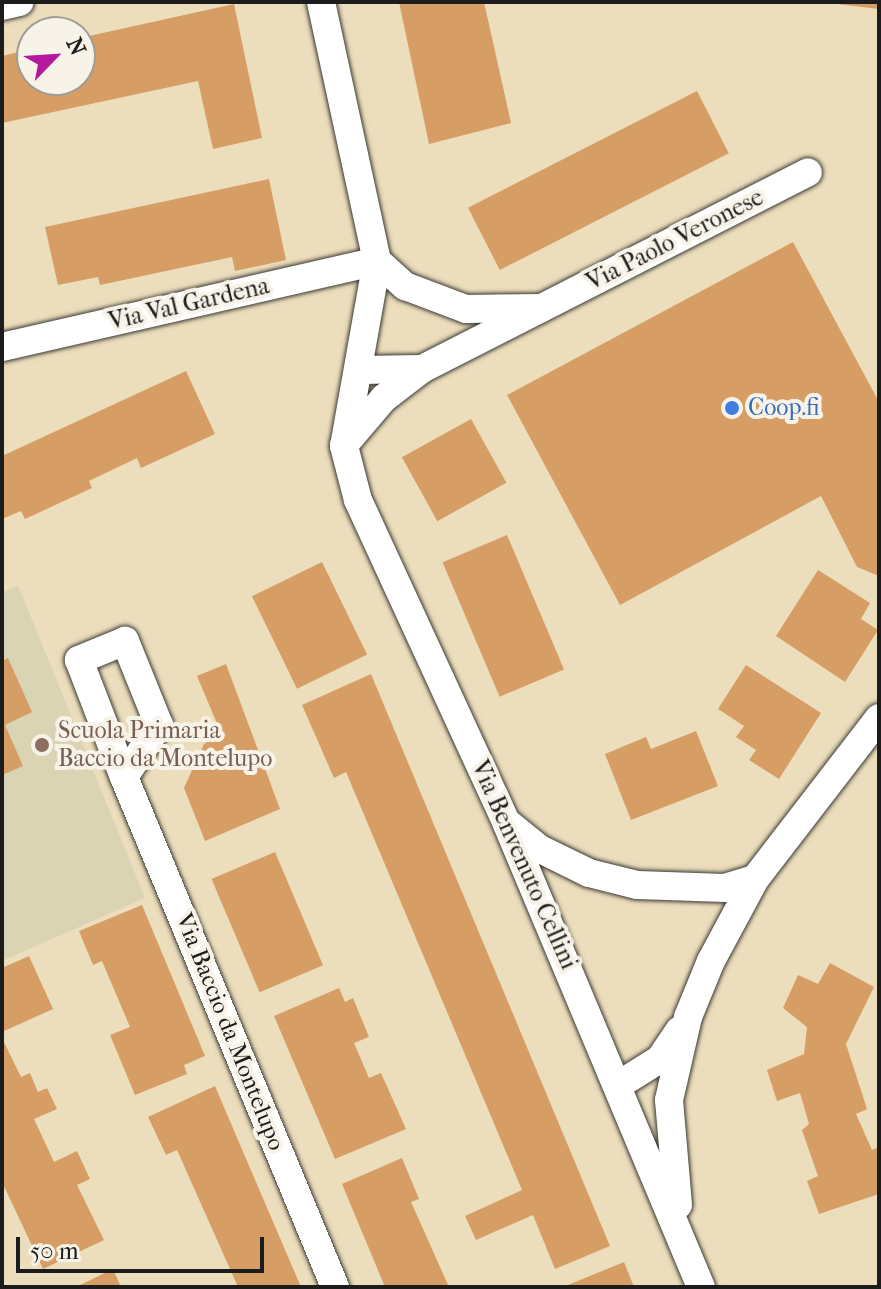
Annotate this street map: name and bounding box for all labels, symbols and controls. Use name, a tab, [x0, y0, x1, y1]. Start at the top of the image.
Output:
north arrow	[16, 16, 96, 96]
text: N	[61, 34, 91, 60]
street label: Via Paolo Veronese	[582, 183, 768, 297]
street label: Via Val Gardena	[106, 272, 272, 336]
place label: Coop.fi	[748, 394, 820, 422]
marker: Coop.fi	[723, 399, 741, 417]
place label: Scuola Primaria Baccio da Montelupo	[58, 717, 272, 773]
marker: Scuola Primaria Baccio da Montelupo	[33, 736, 51, 754]
street label: Via Benvenuto Cellini	[465, 756, 583, 974]
street label: Via Baccio da Montelupo	[169, 909, 291, 1155]
scale bar	[20, 1221, 268, 1271]
text: 50 m	[30, 1237, 79, 1265]

